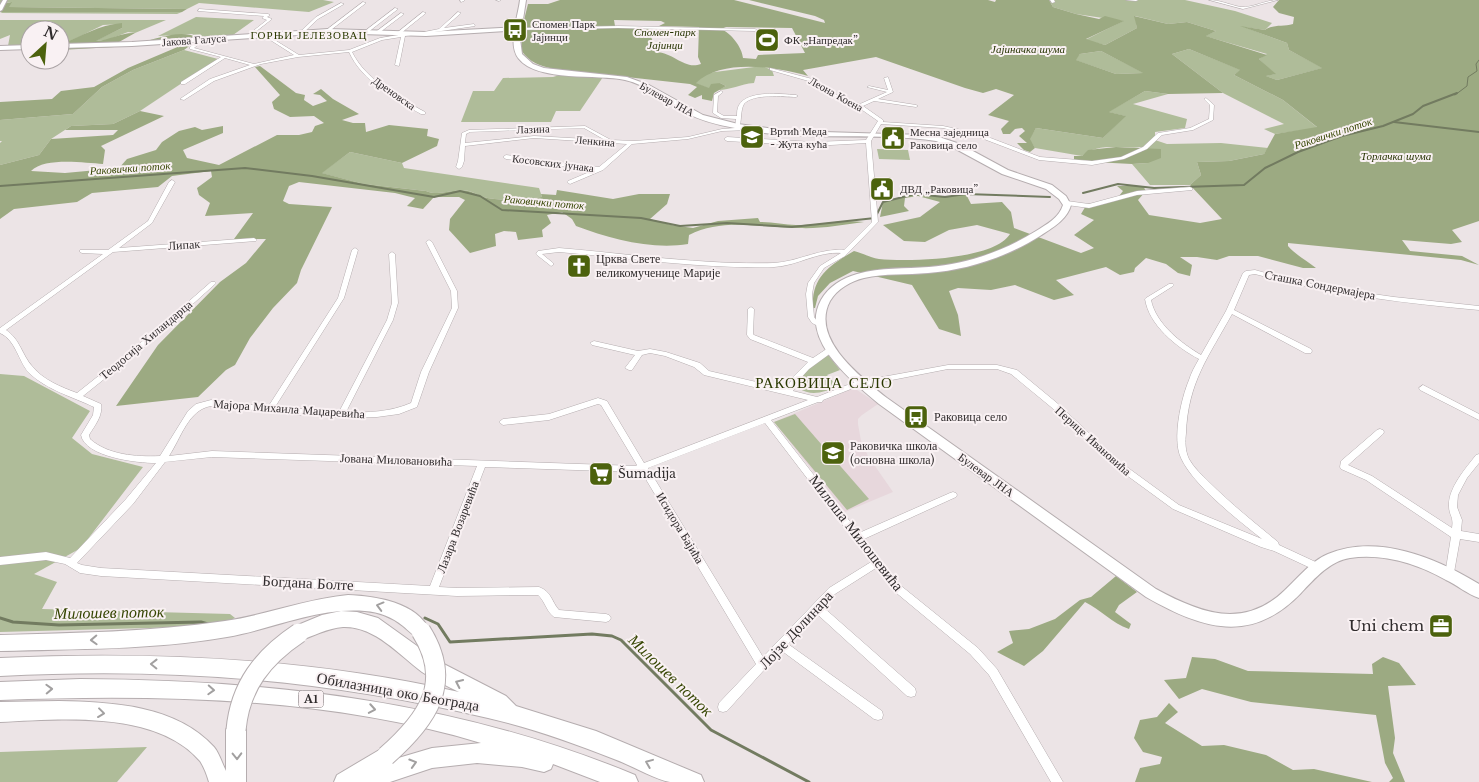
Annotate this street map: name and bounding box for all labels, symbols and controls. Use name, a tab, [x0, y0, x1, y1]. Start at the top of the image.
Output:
bus stop icon: Спомен Парк Јајинци	[502, 17, 528, 43]
place label: Спомен Парк Јајинци	[532, 17, 596, 44]
north arrow	[20, 20, 70, 70]
text: N	[41, 22, 61, 44]
park label: Спомен-парк Јајинци	[634, 25, 697, 52]
sports icon: ФК „Напредак”	[754, 27, 780, 53]
district label: ГОРЊИ ЈЕЛЕЗОВАЦ	[251, 28, 368, 42]
street label: Јакова Галуса	[161, 31, 227, 49]
place label: ФК „Напредак”	[784, 33, 858, 47]
park label: Јајиначка шума	[991, 42, 1065, 56]
street label: Дреновска	[370, 73, 418, 113]
street label: Леона Коена	[806, 73, 866, 115]
street label: Булевар ЈНА	[637, 78, 697, 120]
water label: Раковички поток	[1291, 114, 1374, 152]
street label: Лазина	[516, 121, 550, 137]
school or university icon: Вртић Меда - Жута кућа	[739, 124, 765, 150]
place label: Вртић Меда - Жута кућа	[770, 124, 827, 151]
public building icon: Месна заједница Раковица село	[880, 125, 906, 151]
place label: Месна заједница Раковица село	[910, 125, 989, 152]
street label: Ленкина	[574, 132, 616, 150]
park label: Торлачка шума	[1361, 149, 1432, 163]
street label: Косовских јунака	[511, 151, 595, 175]
water label: Раковички поток	[88, 158, 172, 178]
public building icon: ДВД „Раковица”	[869, 176, 895, 202]
place label: ДВД „Раковица”	[900, 182, 978, 196]
water label: Раковички поток	[502, 191, 586, 213]
street label: Липак	[167, 236, 201, 253]
place label: Црква Свете великомученице Марије	[596, 251, 720, 280]
church icon: Црква Свете великомученице Марије	[566, 253, 592, 279]
street label: Сташка Сондермајера	[1263, 266, 1378, 303]
street label: Теодосија Хиландарца	[96, 296, 195, 383]
district label: РАКОВИЦА СЕЛО	[755, 373, 893, 392]
street label: Мајора Михаила Маџаревића	[213, 396, 366, 421]
street label: Перице Ивановића	[1052, 403, 1135, 479]
bus stop icon: Раковица село	[903, 404, 929, 430]
place label: Раковица село	[934, 409, 1007, 424]
place label: Раковичка школа (основна школа)	[850, 438, 938, 467]
school or university icon: Раковичка школа (основна школа)	[820, 440, 846, 466]
street label: Булевар ЈНА	[955, 449, 1018, 500]
street label: Јована Миловановића	[340, 450, 453, 469]
supermarket icon: Šumadija	[588, 461, 614, 487]
place label: Šumadija	[618, 465, 676, 481]
street label: Милоша Милошевића	[805, 471, 908, 595]
street label: Лазара Возаревића	[433, 478, 482, 575]
street label: Исидора Бајића	[653, 489, 708, 567]
street label: Богдана Болте	[262, 571, 355, 594]
street label: Лојзе Долинара	[755, 586, 837, 673]
water label: Милошев поток	[53, 601, 165, 623]
one-way arrow	[377, 602, 385, 612]
office icon: Uni chem	[1428, 613, 1454, 639]
place label: Uni chem	[1349, 616, 1424, 635]
water label: Милошев поток	[624, 629, 718, 721]
one-way arrow	[90, 635, 98, 645]
one-way arrow	[150, 659, 158, 670]
street label: Обилазница око Београда	[315, 668, 481, 715]
one-way arrow	[455, 678, 464, 689]
one-way arrow	[45, 683, 53, 694]
one-way arrow	[207, 685, 215, 696]
road number: A1	[298, 691, 324, 708]
one-way arrow	[368, 704, 377, 714]
one-way arrow	[97, 707, 105, 718]
one-way arrow	[232, 753, 242, 761]
one-way arrow	[408, 759, 417, 769]
one-way arrow	[645, 759, 654, 769]

